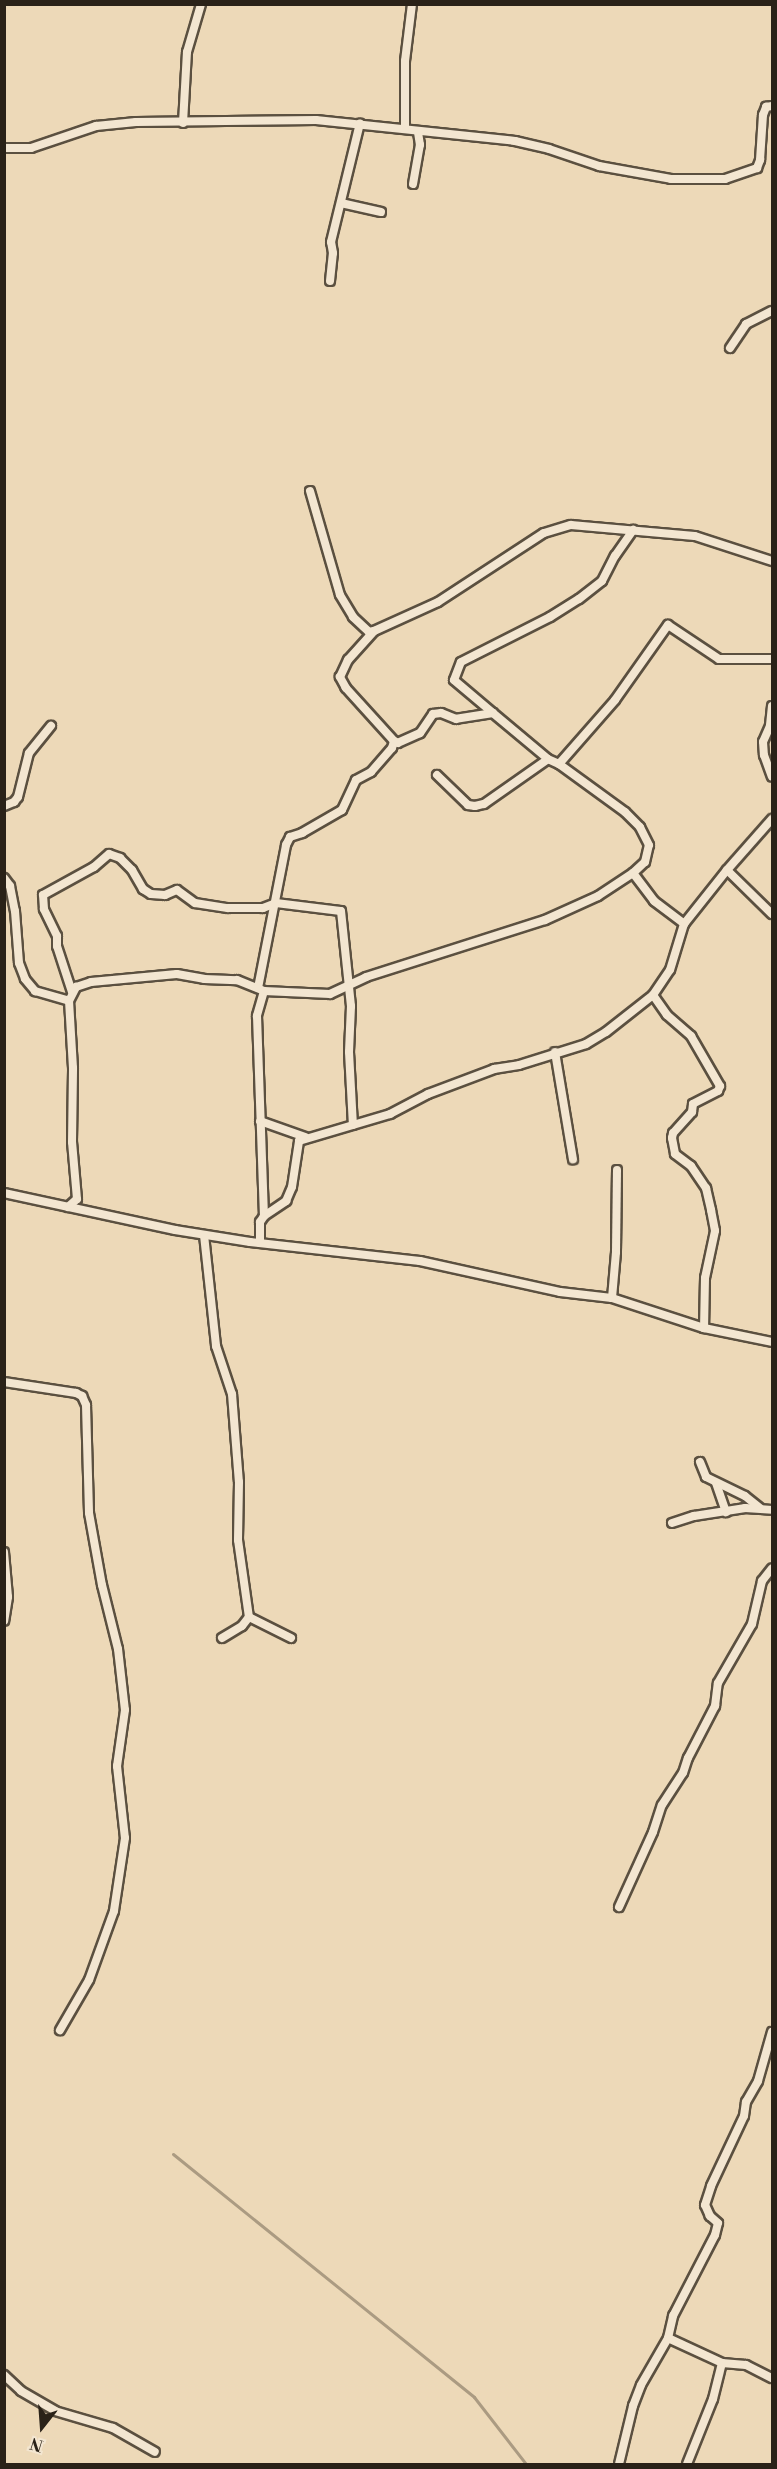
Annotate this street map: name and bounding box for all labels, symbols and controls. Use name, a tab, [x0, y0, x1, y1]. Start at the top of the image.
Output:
north arrow	[12, 2397, 72, 2457]
text: N	[28, 2433, 46, 2456]

